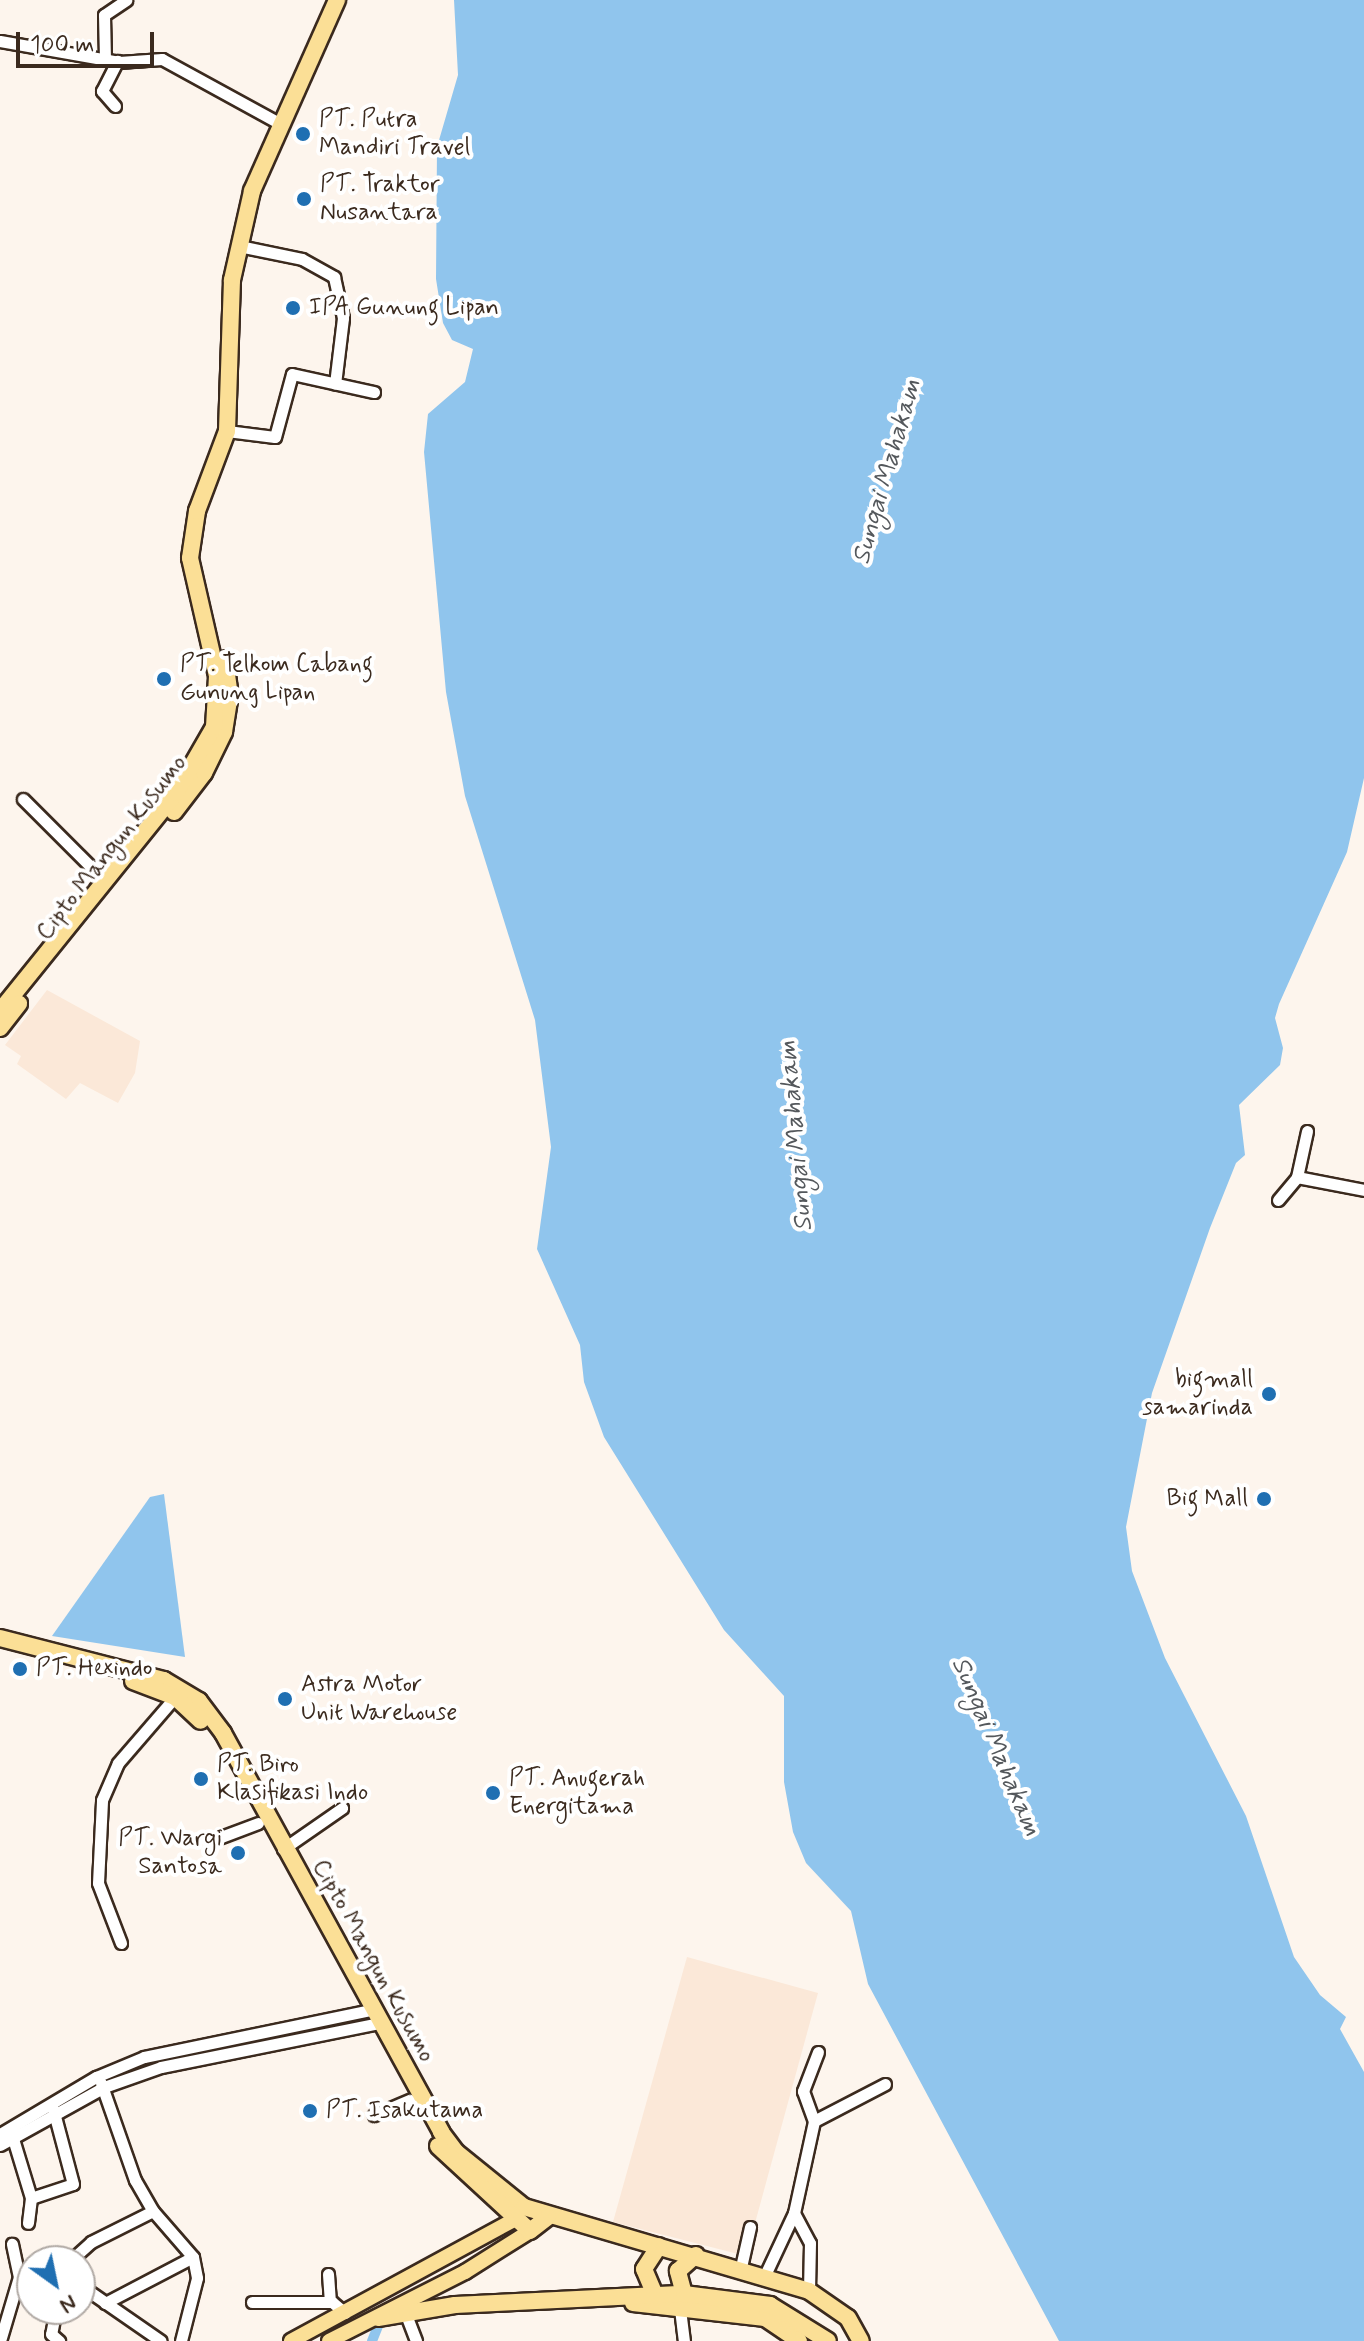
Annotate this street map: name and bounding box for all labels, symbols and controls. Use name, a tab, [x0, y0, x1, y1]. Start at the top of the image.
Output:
scale bar	[20, 16, 158, 66]
text: 100 m	[30, 30, 94, 61]
place label: PT. Putra Mandiri Travel	[319, 106, 466, 162]
marker: PT. Putra Mandiri Travel	[294, 125, 312, 143]
place label: PT. Traktor Nusantara	[320, 171, 440, 227]
marker: PT. Traktor Nusantara	[295, 190, 313, 208]
place label: IPA Gunung Lipan	[309, 294, 501, 322]
marker: IPA Gunung Lipan	[284, 299, 302, 317]
water label: Sungai Mahakam	[847, 376, 929, 568]
place label: PT. Telkom Cabang Gunung Lipan	[180, 651, 380, 707]
marker: PT. Telkom Cabang Gunung Lipan	[155, 670, 173, 688]
street label: Cipto Mangun Kusumo	[30, 749, 194, 947]
water label: Sungai Mahakam	[773, 1039, 821, 1233]
place label: bigmall samarinda	[1142, 1366, 1253, 1422]
marker: bigmall samarinda	[1260, 1385, 1278, 1403]
place label: Big Mall	[1166, 1485, 1248, 1513]
marker: Big Mall	[1255, 1490, 1273, 1508]
water label: Sungai Mahakam	[943, 1653, 1047, 1841]
place label: PT. Hexindo	[36, 1655, 153, 1683]
marker: PT. Hexindo	[11, 1660, 29, 1678]
place label: Astra Motor Unit Warehouse	[301, 1671, 458, 1727]
marker: Astra Motor Unit Warehouse	[276, 1690, 294, 1708]
place label: PT. Biro Klasifikasi Indo	[217, 1751, 373, 1807]
place label: PT. Anugerah Energitama	[509, 1765, 645, 1821]
marker: PT. Biro Klasifikasi Indo	[192, 1770, 210, 1788]
marker: PT. Anugerah Energitama	[484, 1784, 502, 1802]
place label: PT. Wargi Santosa	[118, 1825, 222, 1881]
marker: PT. Wargi Santosa	[229, 1844, 247, 1862]
street label: Cipto Mangun Kusumo	[305, 1854, 441, 2068]
place label: PT. Isakutama	[326, 2097, 483, 2125]
marker: PT. Isakutama	[301, 2102, 319, 2120]
north arrow	[16, 2245, 96, 2325]
text: N	[54, 2288, 82, 2319]

